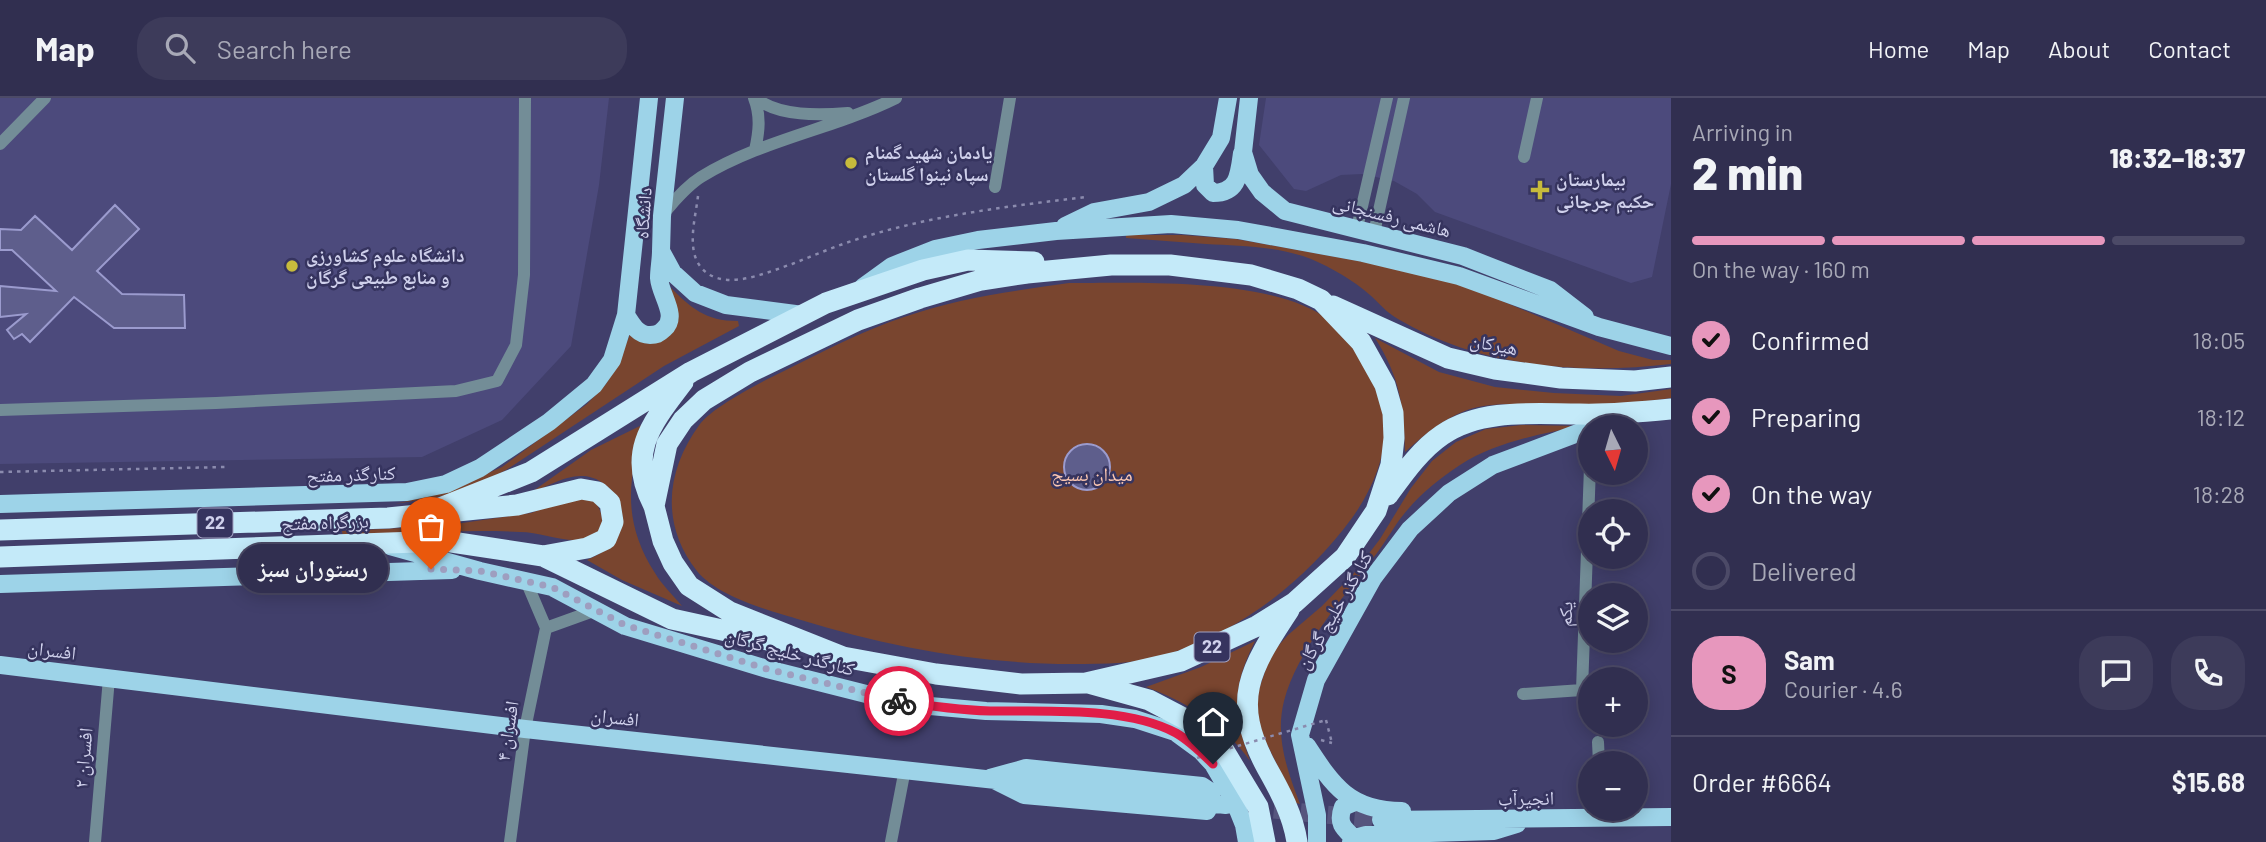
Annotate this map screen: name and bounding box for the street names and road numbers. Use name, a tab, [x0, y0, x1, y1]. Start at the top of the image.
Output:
street label: دانشگاه	[629, 186, 656, 239]
street label: هاشمی رفسنجانی	[1330, 190, 1454, 242]
street label: هیرکان	[1468, 328, 1520, 360]
street label: کنارگذر مفتح	[306, 460, 396, 489]
road number: 22	[198, 508, 232, 538]
street label: بزرگراه مفتح	[281, 508, 369, 537]
street label: کنارگذر خلیج گرگان	[1290, 546, 1379, 674]
street label: یکم	[1553, 601, 1578, 627]
street label: کنارگذر خلیج گرگان	[722, 623, 857, 682]
road number: 22	[1194, 632, 1230, 662]
street label: افسران	[26, 635, 78, 665]
street label: افسران ۴	[490, 699, 524, 763]
street label: افسران	[590, 703, 640, 731]
street label: افسران ۲	[68, 727, 98, 789]
street label: انجیرآب	[1498, 786, 1554, 810]

